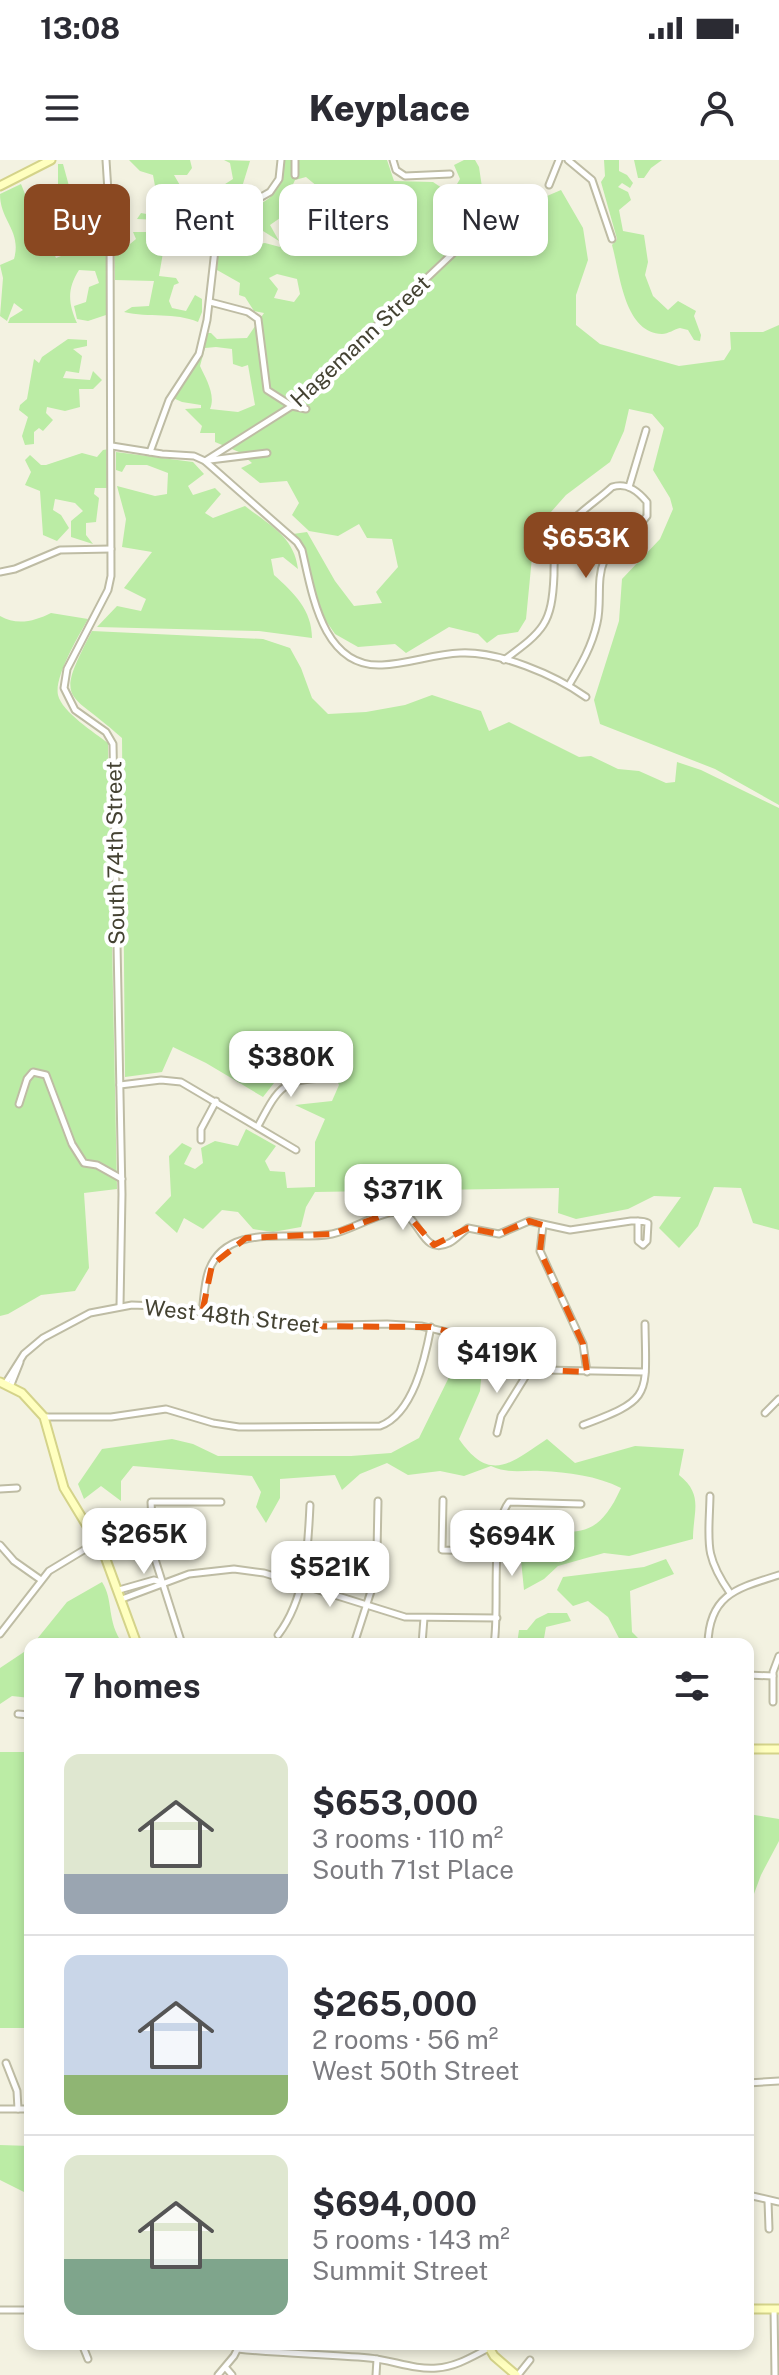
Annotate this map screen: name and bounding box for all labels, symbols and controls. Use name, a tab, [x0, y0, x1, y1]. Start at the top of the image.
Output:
text: 13:08	[40, 10, 120, 46]
icon: menu	[40, 86, 84, 130]
icon: person	[695, 86, 739, 130]
text: Keyplace	[309, 87, 470, 129]
chip: Buy	[24, 184, 130, 256]
chip: Rent	[146, 184, 263, 256]
chip: Filters	[279, 184, 417, 256]
chip: New	[433, 184, 548, 256]
street label: Hagemann Street	[285, 270, 435, 412]
pin: $653K	[530, 512, 642, 580]
text: $653K	[542, 522, 630, 553]
street label: South 74th Street	[100, 761, 130, 945]
pin: $380K	[235, 1031, 347, 1099]
text: $380K	[247, 1041, 335, 1072]
pin: $371K	[347, 1164, 459, 1232]
text: $371K	[363, 1174, 443, 1205]
street label: West 48th Street	[143, 1294, 321, 1338]
pin: $419K	[441, 1327, 553, 1395]
text: $419K	[456, 1337, 538, 1368]
pin: $265K	[88, 1508, 200, 1576]
pin: $694K	[456, 1510, 568, 1578]
text: $265K	[100, 1518, 188, 1549]
text: $694K	[468, 1520, 556, 1551]
pin: $521K	[274, 1541, 386, 1609]
text: $521K	[289, 1551, 371, 1582]
icon: filters	[670, 1664, 714, 1708]
text: 7 homes	[64, 1666, 201, 1706]
text: $653,000	[312, 1783, 478, 1823]
icon: home	[128, 1786, 224, 1882]
text: 3 rooms · 110 m²	[312, 1823, 503, 1854]
text: South 71st Place	[312, 1854, 514, 1885]
text: $265,000	[312, 1984, 477, 2024]
icon: home	[128, 1987, 224, 2083]
text: 2 rooms · 56 m²	[312, 2024, 498, 2055]
text: West 50th Street	[312, 2055, 519, 2086]
text: $694,000	[312, 2184, 477, 2224]
icon: home	[128, 2187, 224, 2283]
text: 5 rooms · 143 m²	[312, 2224, 510, 2255]
text: Summit Street	[312, 2255, 488, 2286]

